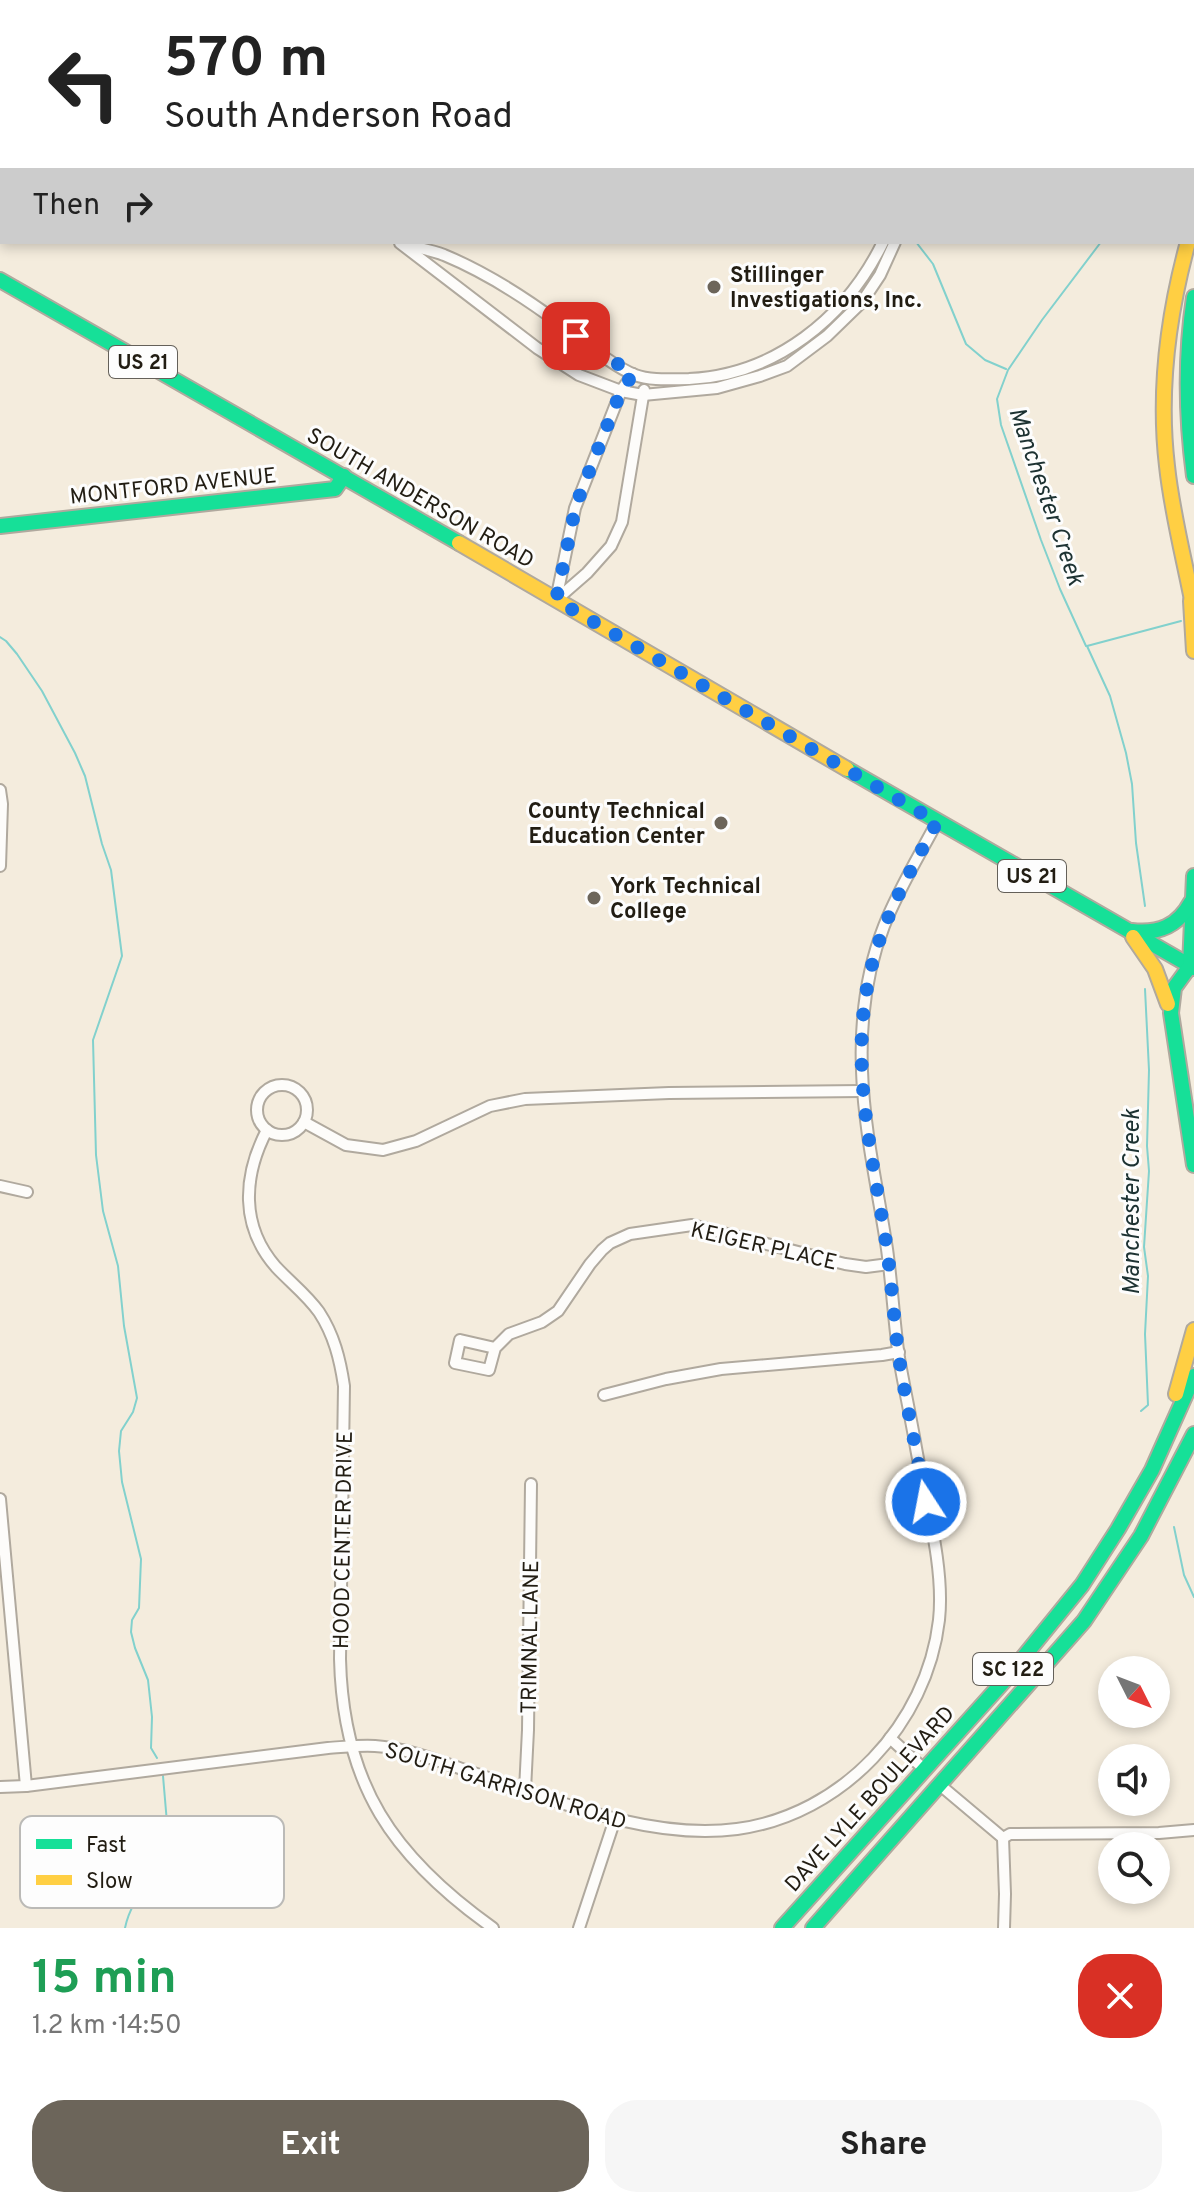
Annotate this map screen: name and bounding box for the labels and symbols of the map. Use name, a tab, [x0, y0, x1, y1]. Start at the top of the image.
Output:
place label: Stillinger Investigations, Inc.	[730, 263, 922, 315]
marker: Stillinger Investigations, Inc.	[705, 278, 723, 296]
pin	[542, 302, 610, 370]
road number: US 21	[109, 346, 177, 378]
water label: Manchester Creek	[1001, 404, 1090, 591]
street label: SOUTH ANDERSON ROAD	[301, 423, 538, 575]
street label: MONTFORD AVENUE	[68, 463, 278, 512]
place label: County Technical Education Center	[528, 799, 705, 851]
marker: County Technical Education Center	[712, 814, 730, 832]
road number: US 21	[998, 860, 1066, 892]
place label: York Technical College	[610, 874, 761, 926]
marker: York Technical College	[585, 889, 603, 907]
water label: Manchester Creek	[1118, 1108, 1148, 1295]
street label: KEIGER PLACE	[688, 1217, 839, 1277]
street label: HOOD CENTER DRIVE	[329, 1431, 360, 1649]
position arrow	[884, 1460, 968, 1544]
street label: TRIMNAL LANE	[517, 1560, 546, 1714]
road number: SC 122	[973, 1653, 1053, 1685]
north arrow	[1098, 1656, 1170, 1728]
street label: DAVE LYLE BOULEVARD	[780, 1701, 962, 1898]
street label: SOUTH GARRISON ROAD	[381, 1738, 629, 1837]
legend	[20, 1816, 284, 1908]
text: Fast	[86, 1833, 127, 1860]
text: Slow	[86, 1869, 133, 1896]

